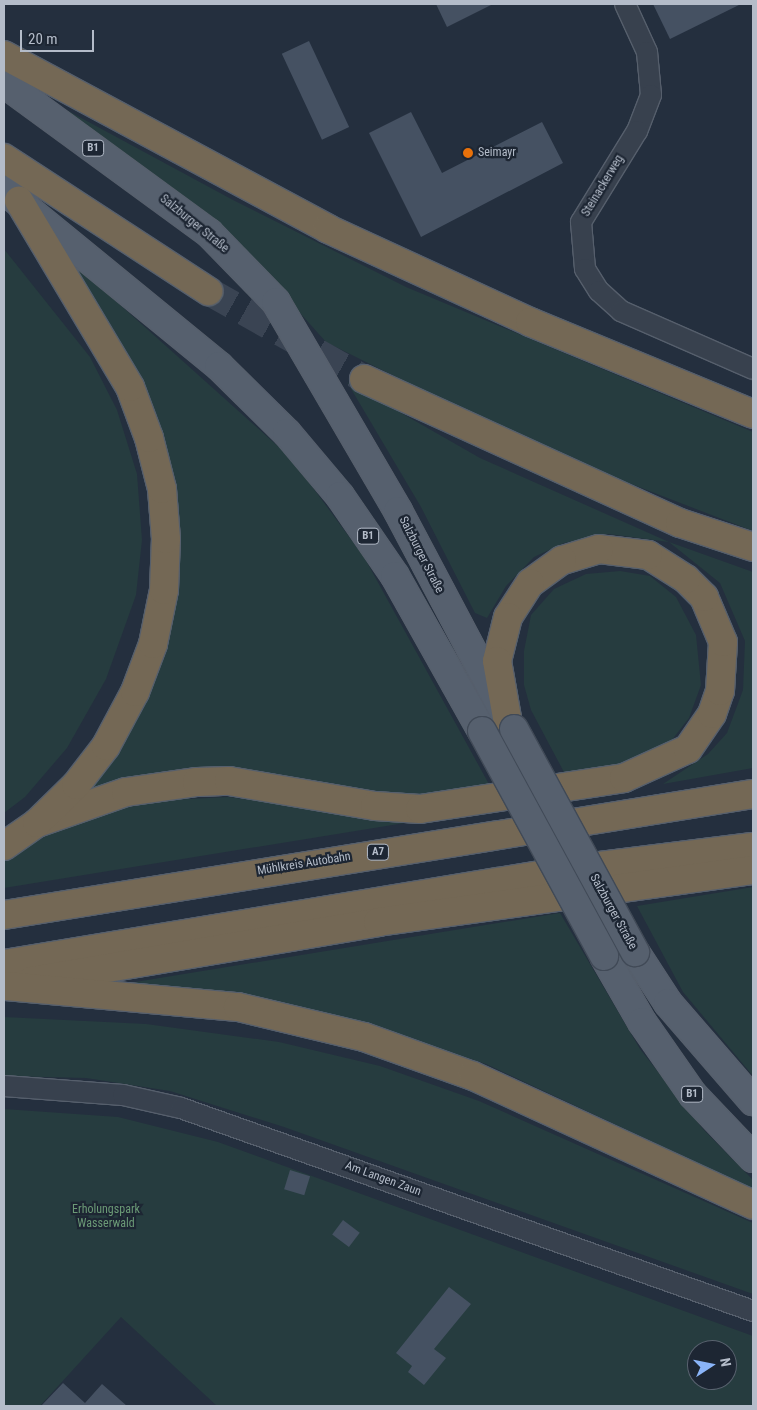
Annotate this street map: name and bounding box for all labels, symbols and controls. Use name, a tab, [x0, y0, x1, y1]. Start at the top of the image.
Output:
scale bar	[22, 20, 96, 52]
text: 20 m	[28, 30, 58, 48]
road number: B1	[82, 140, 104, 156]
place label: Seimayr	[478, 146, 516, 160]
marker: Seimayr	[462, 147, 474, 159]
street label: Steinackerweg	[579, 153, 627, 219]
street label: Salzburger Straße	[157, 192, 231, 256]
street label: Salzburger Straße	[396, 514, 446, 596]
road number: B1	[357, 528, 379, 544]
road number: A7	[367, 844, 389, 860]
street label: Mühlkreis Autobahn	[256, 850, 352, 878]
street label: Salzburger Straße	[586, 872, 640, 952]
road number: B1	[681, 1086, 703, 1102]
street label: Am Langen Zaun	[343, 1159, 423, 1199]
park label: Erholungspark Wasserwald	[72, 1203, 140, 1231]
north arrow	[687, 1340, 737, 1390]
text: N	[717, 1357, 734, 1368]

